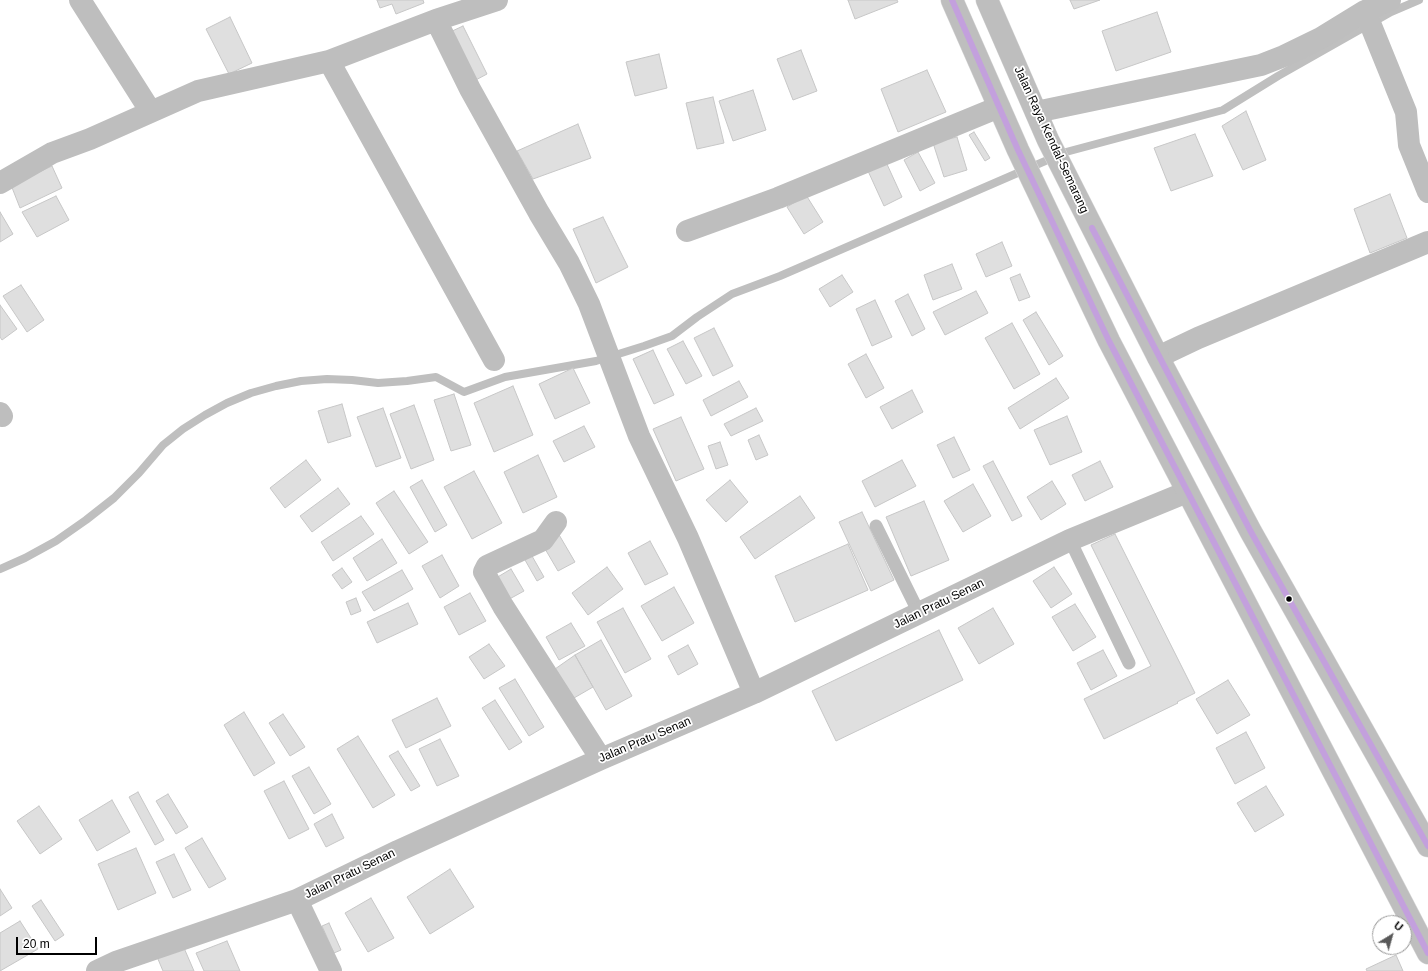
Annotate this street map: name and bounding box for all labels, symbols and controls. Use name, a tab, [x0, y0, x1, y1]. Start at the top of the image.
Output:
street label: Jalan Raya Kendal-Semarang	[1011, 64, 1091, 216]
street label: Jalan Pratu Senan	[891, 576, 987, 632]
unlabelled marker	[1284, 594, 1294, 604]
street label: Jalan Pratu Senan	[597, 714, 693, 766]
street label: Jalan Pratu Senan	[302, 846, 398, 902]
north arrow	[1372, 915, 1412, 955]
text: U	[1392, 919, 1405, 933]
scale bar	[18, 929, 99, 955]
text: 20 m	[23, 937, 50, 951]

